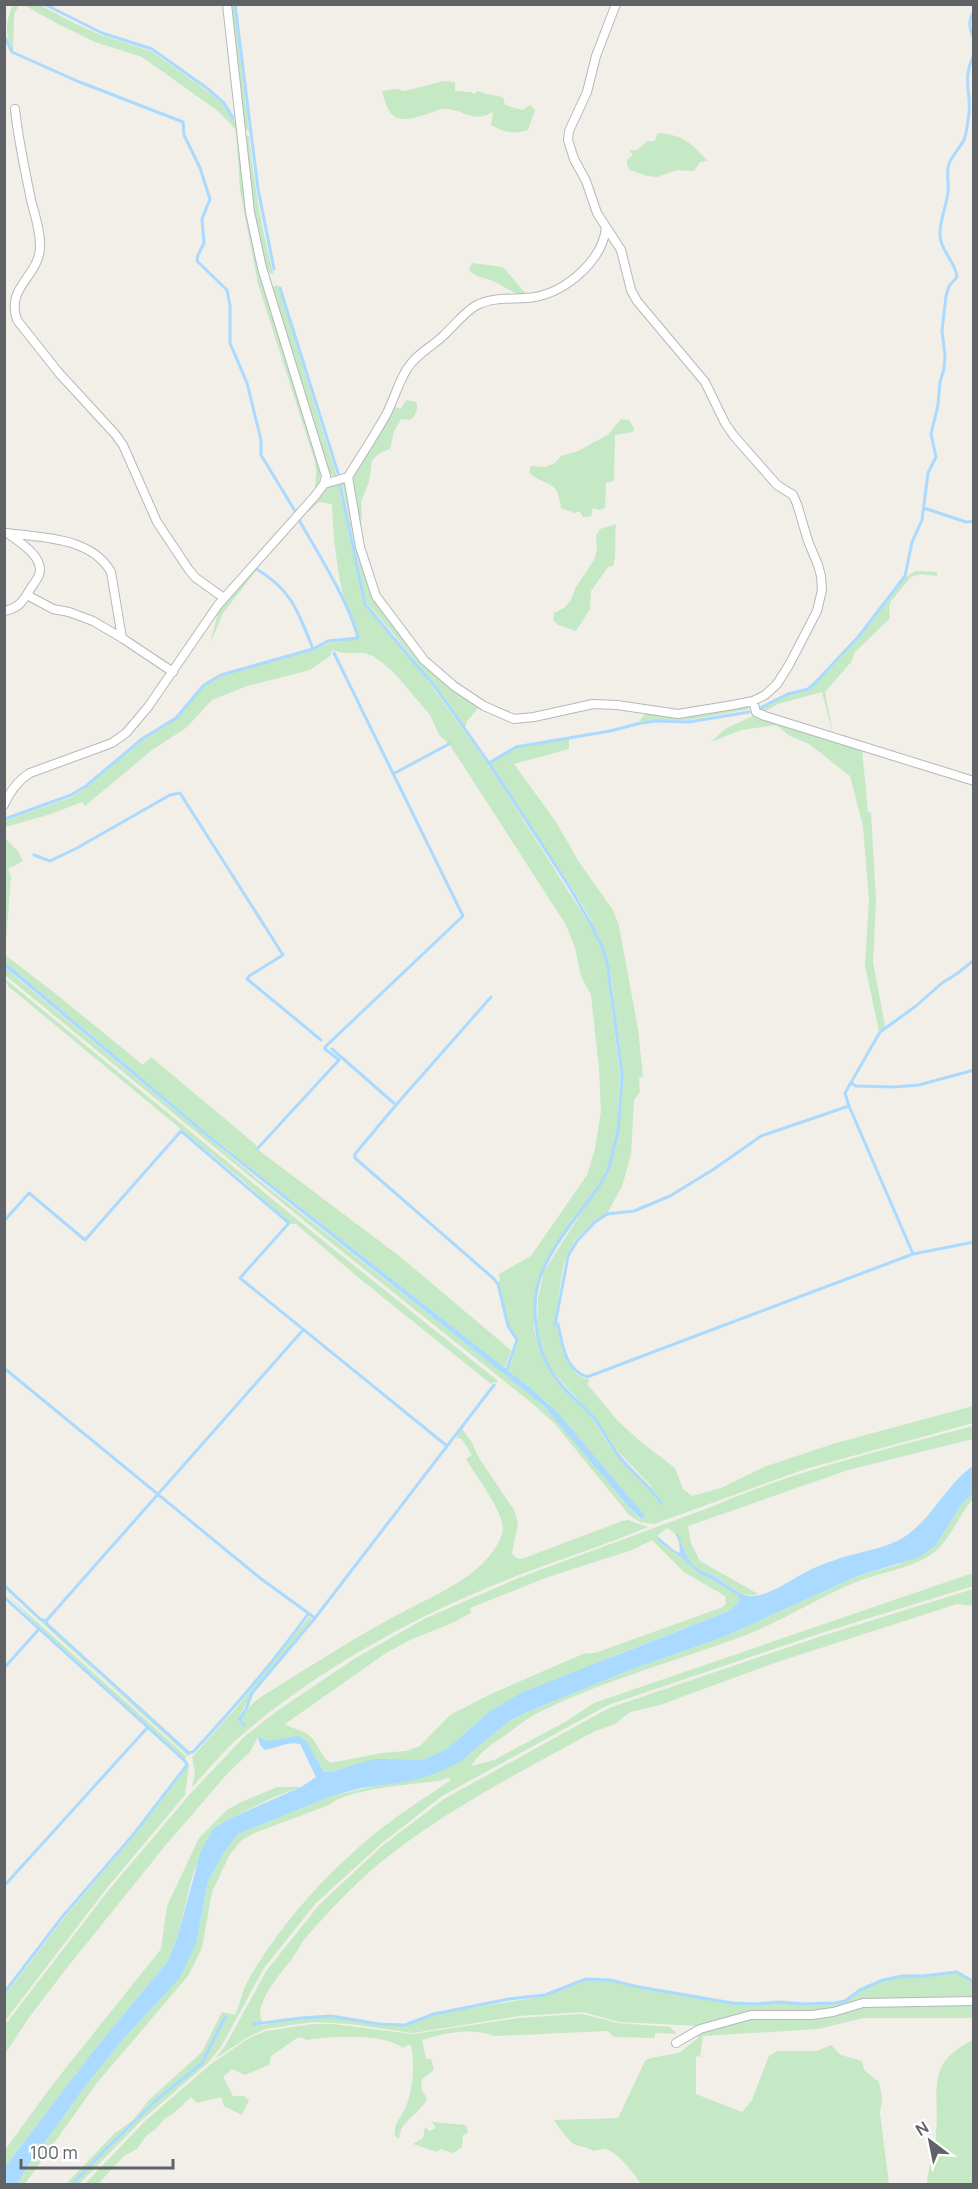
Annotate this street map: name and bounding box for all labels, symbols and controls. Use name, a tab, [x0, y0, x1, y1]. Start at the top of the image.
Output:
north arrow	[900, 2111, 960, 2171]
text: N	[911, 2116, 933, 2141]
scale bar	[21, 2132, 172, 2170]
text: 100 m	[30, 2140, 78, 2164]

